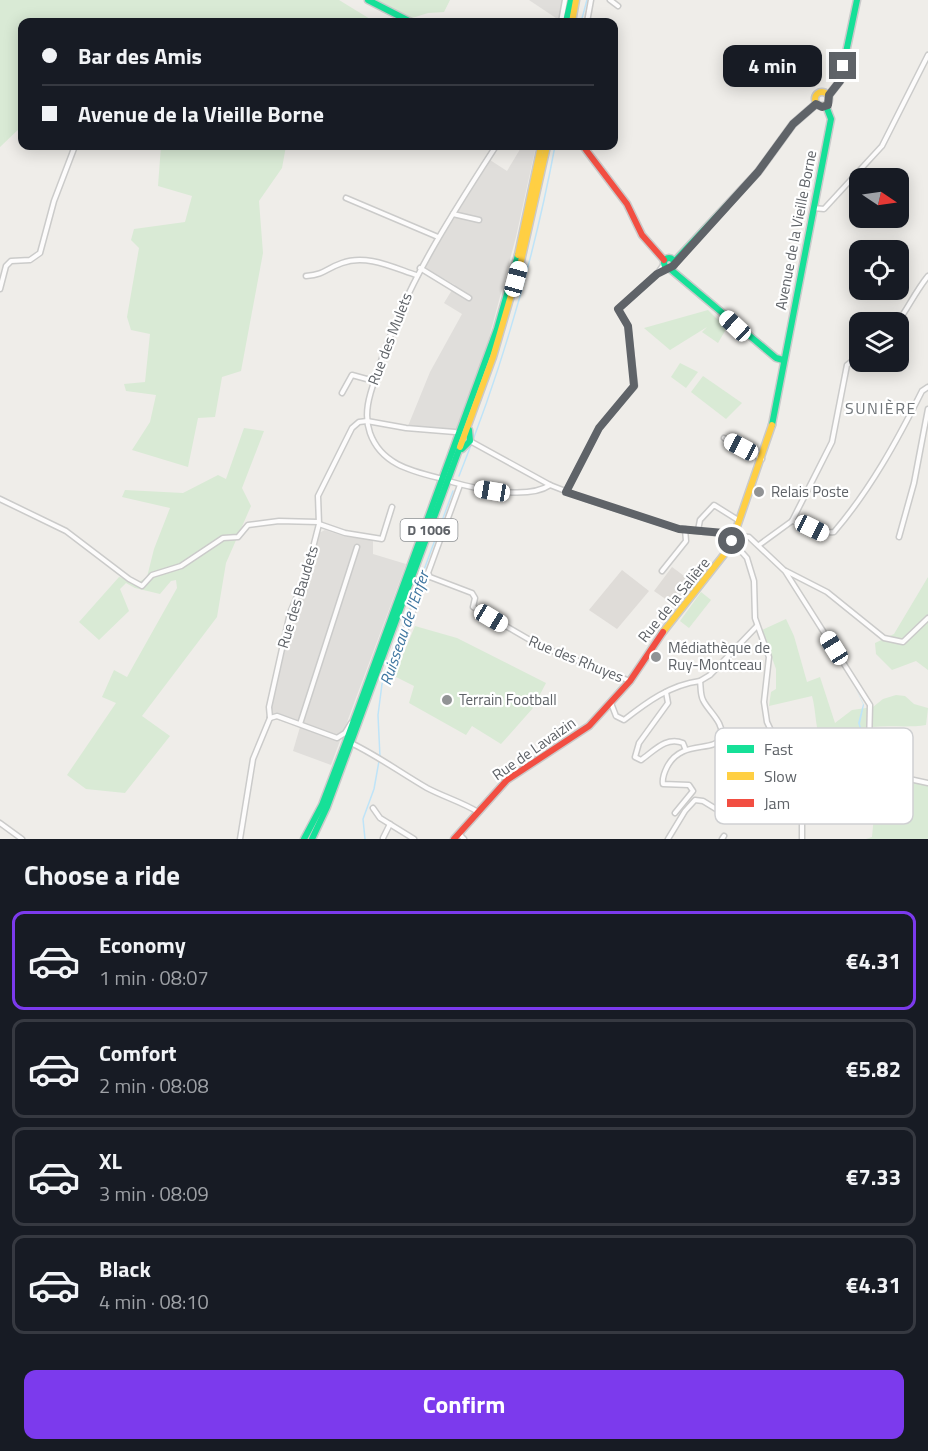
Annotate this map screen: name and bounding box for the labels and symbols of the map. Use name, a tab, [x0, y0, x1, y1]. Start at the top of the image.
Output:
callout: 4 min	[723, 45, 822, 87]
route end	[829, 52, 856, 79]
street label: Avenue de la Vieille Borne	[769, 148, 822, 312]
north arrow	[849, 168, 909, 228]
car	[503, 259, 529, 299]
street label: Rue des Mulets	[361, 289, 418, 389]
car	[716, 307, 754, 345]
district label: SUNIÈRE	[845, 396, 917, 420]
car	[721, 431, 761, 463]
car	[473, 479, 511, 503]
place label: Relais Poste	[771, 480, 849, 503]
marker: Relais Poste	[752, 485, 766, 499]
car	[792, 512, 832, 544]
road number: D 1006	[400, 519, 458, 541]
route start	[718, 527, 745, 554]
street label: Rue des Baudets	[271, 543, 324, 651]
street label: Rue de la Salière	[632, 552, 715, 647]
water label: Ruisseau de l'Enfer	[373, 566, 435, 688]
car	[471, 601, 511, 635]
car	[817, 628, 851, 668]
street label: Rue des Rhuyes	[525, 629, 627, 688]
place label: Médiathèque de Ruy-Montceau	[668, 636, 770, 676]
marker: Médiathèque de Ruy-Montceau	[649, 650, 663, 664]
place label: Terrain Football	[459, 688, 557, 711]
marker: Terrain Football	[440, 693, 454, 707]
street label: Rue de Lavaizin	[487, 711, 580, 786]
legend	[715, 728, 913, 824]
text: Fast	[764, 737, 793, 761]
text: Slow	[764, 764, 797, 788]
text: Jam	[764, 791, 790, 815]

